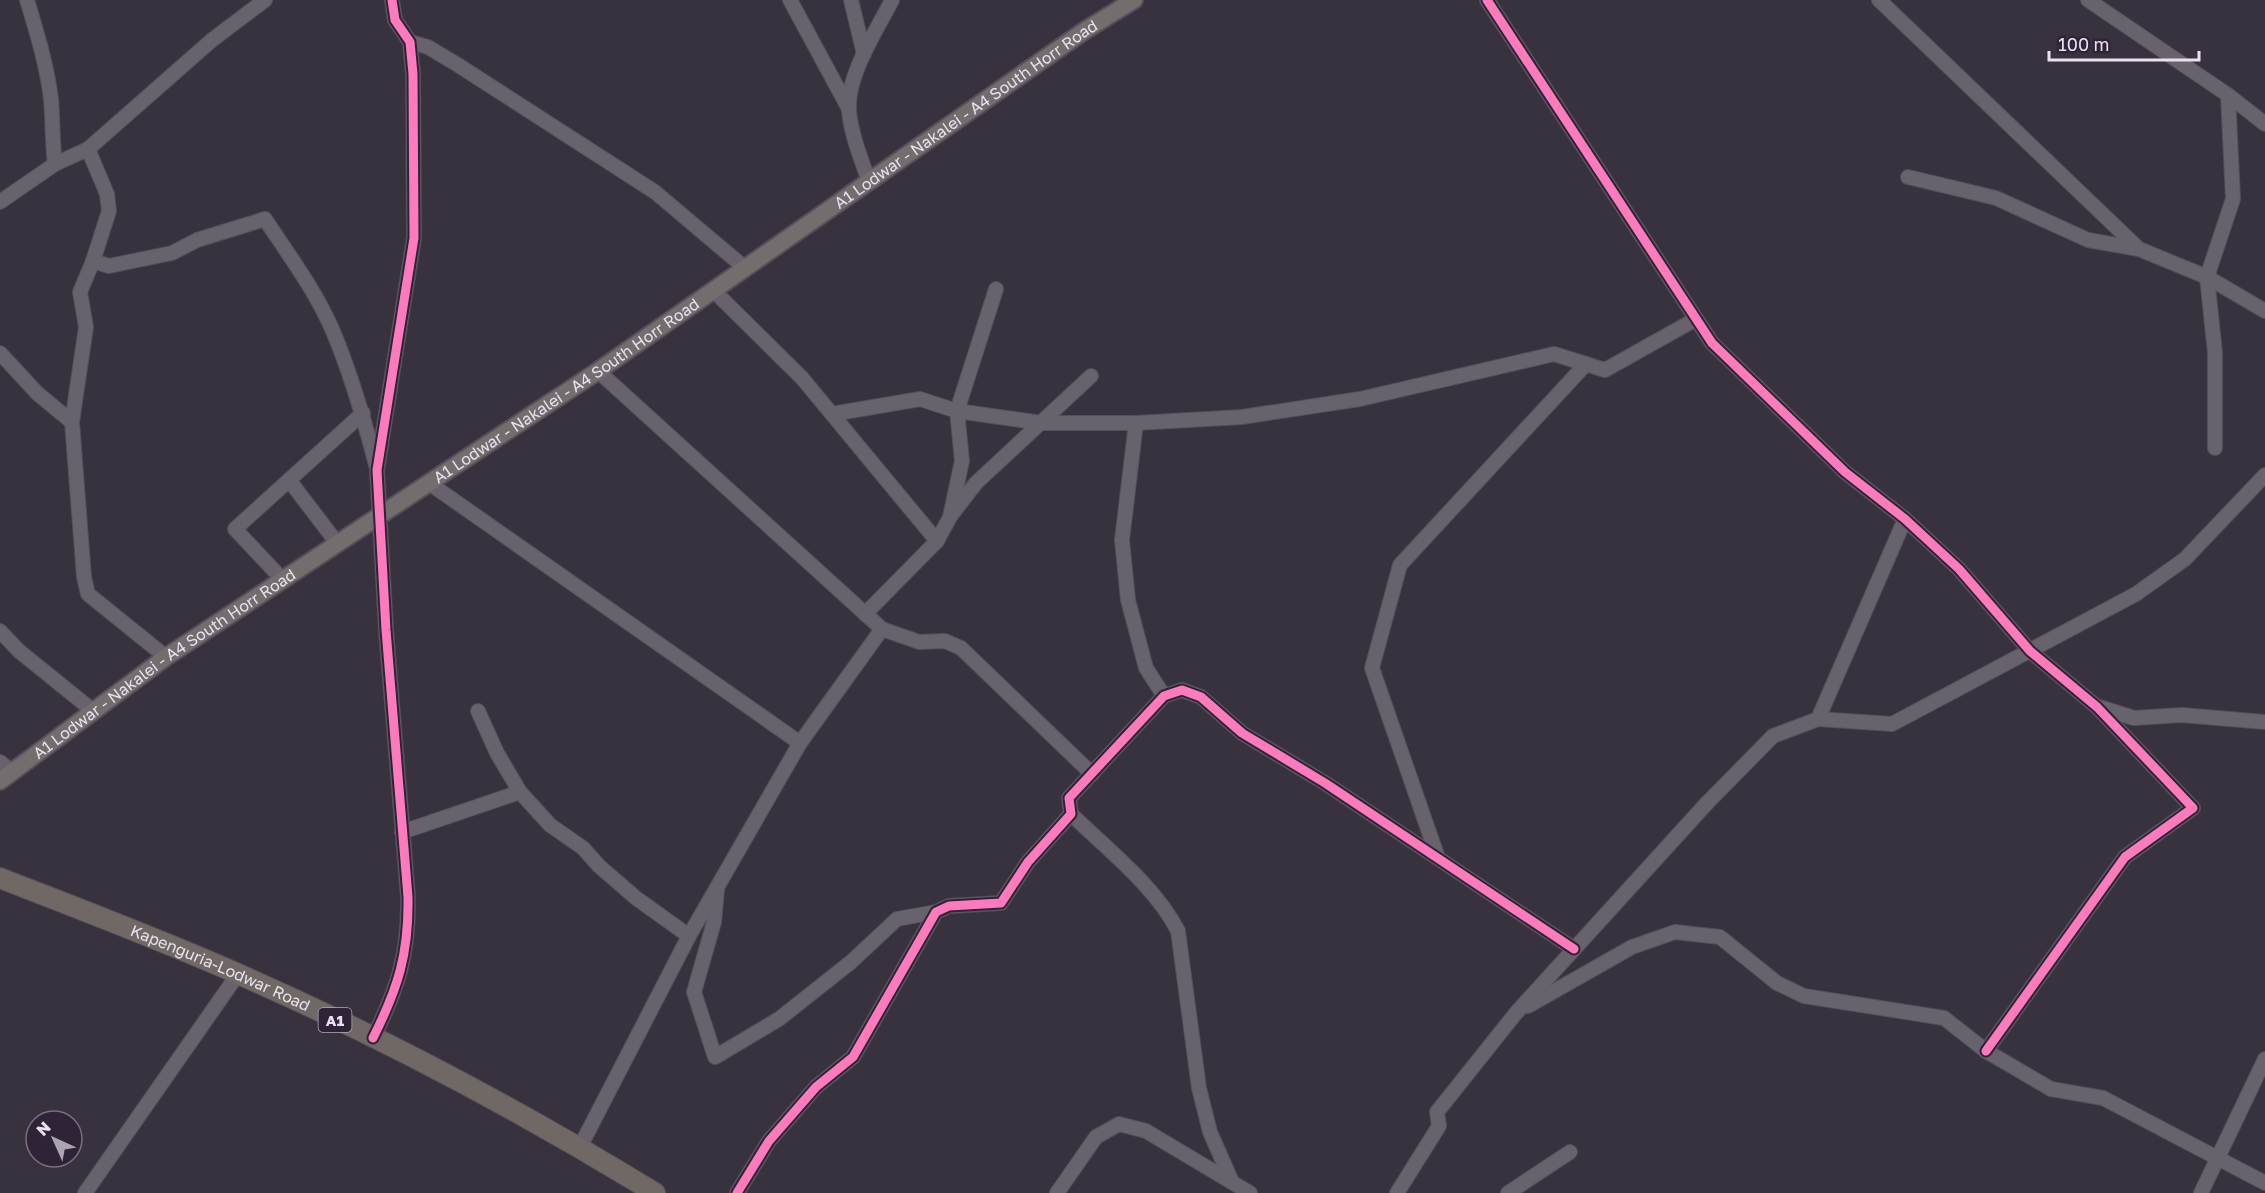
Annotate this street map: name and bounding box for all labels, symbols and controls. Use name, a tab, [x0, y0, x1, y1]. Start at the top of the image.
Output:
street label: A1 Lodwar - Nakalei - A4 South Horr Road	[830, 15, 1101, 213]
scale bar	[2049, 24, 2199, 62]
text: 100 m	[2058, 33, 2109, 55]
street label: A1 Lodwar - Nakalei - A4 South Horr Road	[429, 293, 703, 487]
street label: A1 Lodwar - Nakalei - A4 South Horr Road	[29, 564, 299, 763]
street label: Kapenguria-Lodwar Road	[128, 920, 313, 1015]
road number: A1	[318, 1008, 352, 1032]
north arrow	[24, 1109, 84, 1169]
text: N	[32, 1117, 55, 1140]

